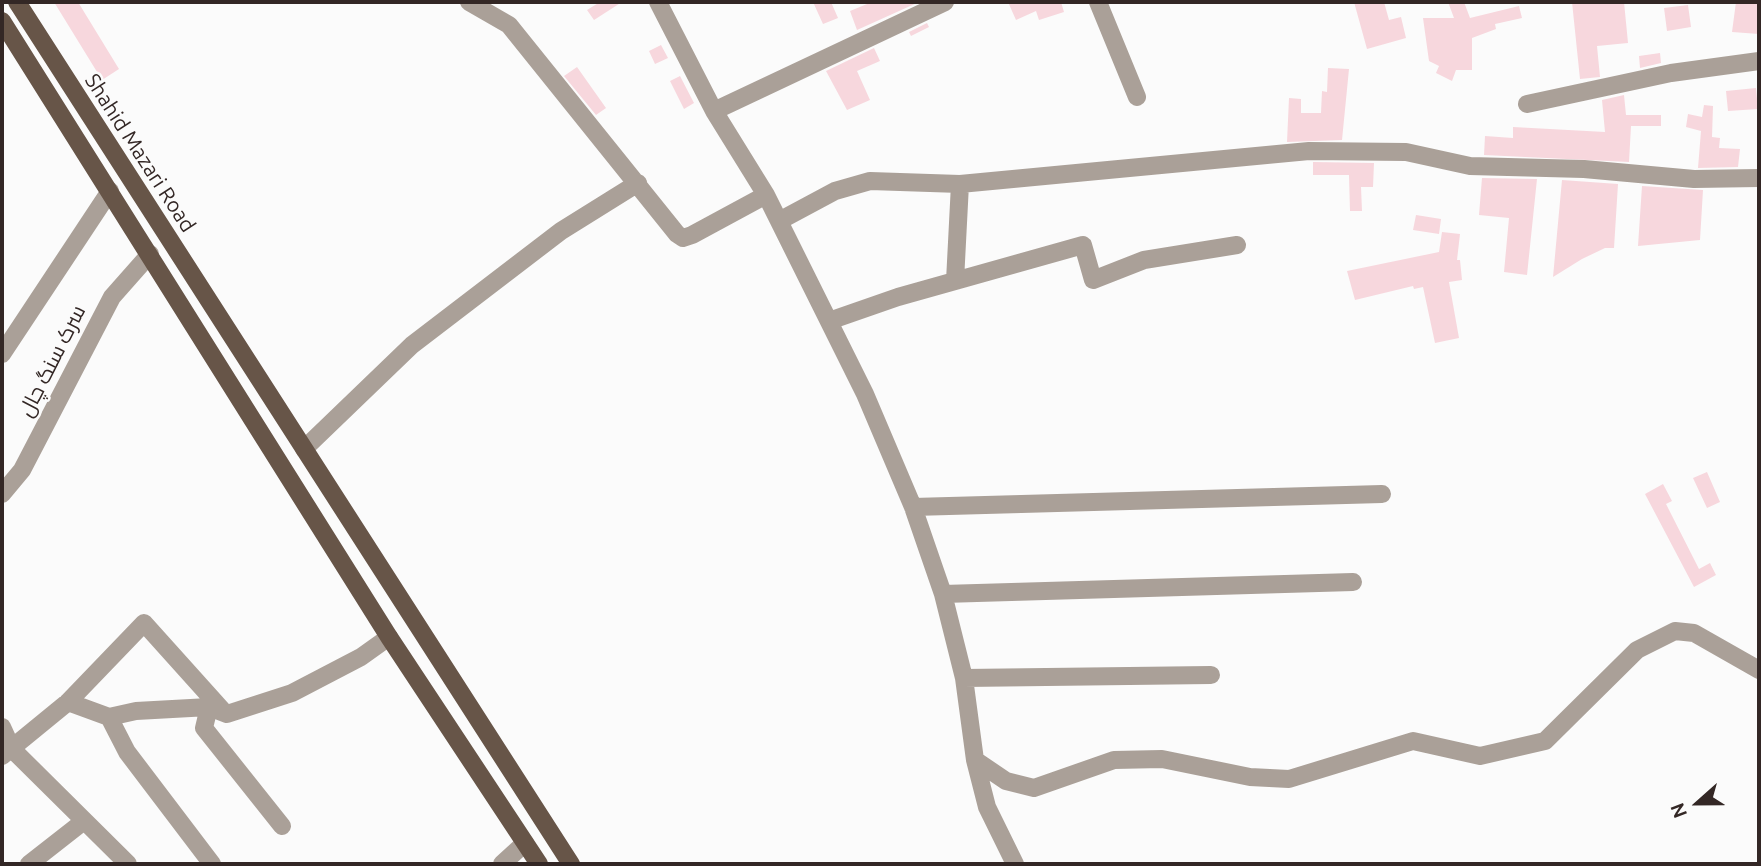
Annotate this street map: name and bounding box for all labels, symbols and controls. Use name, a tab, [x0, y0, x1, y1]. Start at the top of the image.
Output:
street label: Shahid Mazari Road	[79, 69, 201, 237]
street label: سرک سنگ چال	[13, 301, 91, 421]
north arrow	[1663, 768, 1733, 838]
text: N	[1666, 800, 1691, 821]

